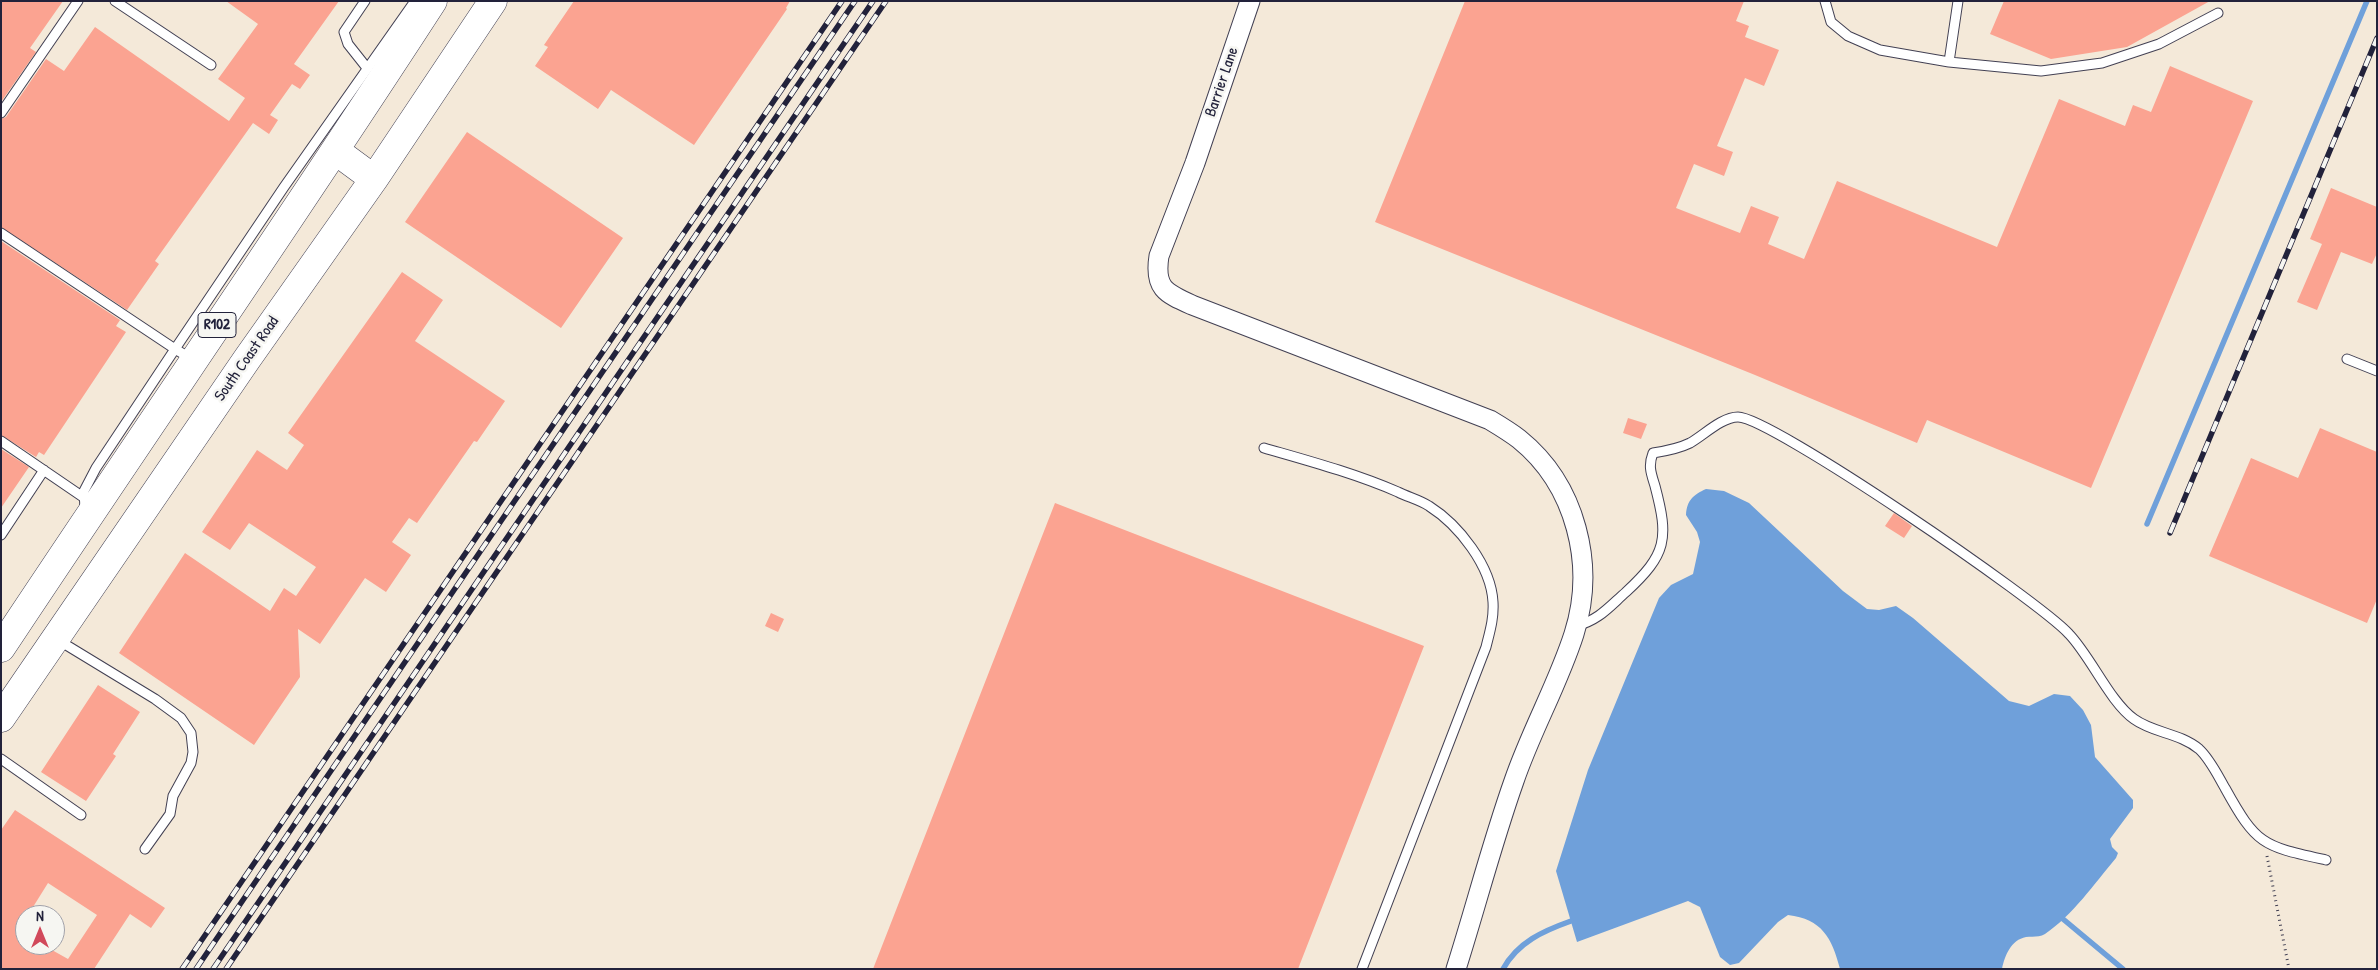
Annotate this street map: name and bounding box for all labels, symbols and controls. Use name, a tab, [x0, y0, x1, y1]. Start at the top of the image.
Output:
street label: Barrier Lane	[1201, 45, 1243, 119]
road number: R102	[198, 312, 236, 338]
street label: South Coast Road	[211, 313, 283, 405]
north arrow	[15, 905, 65, 955]
text: N	[36, 906, 44, 925]

